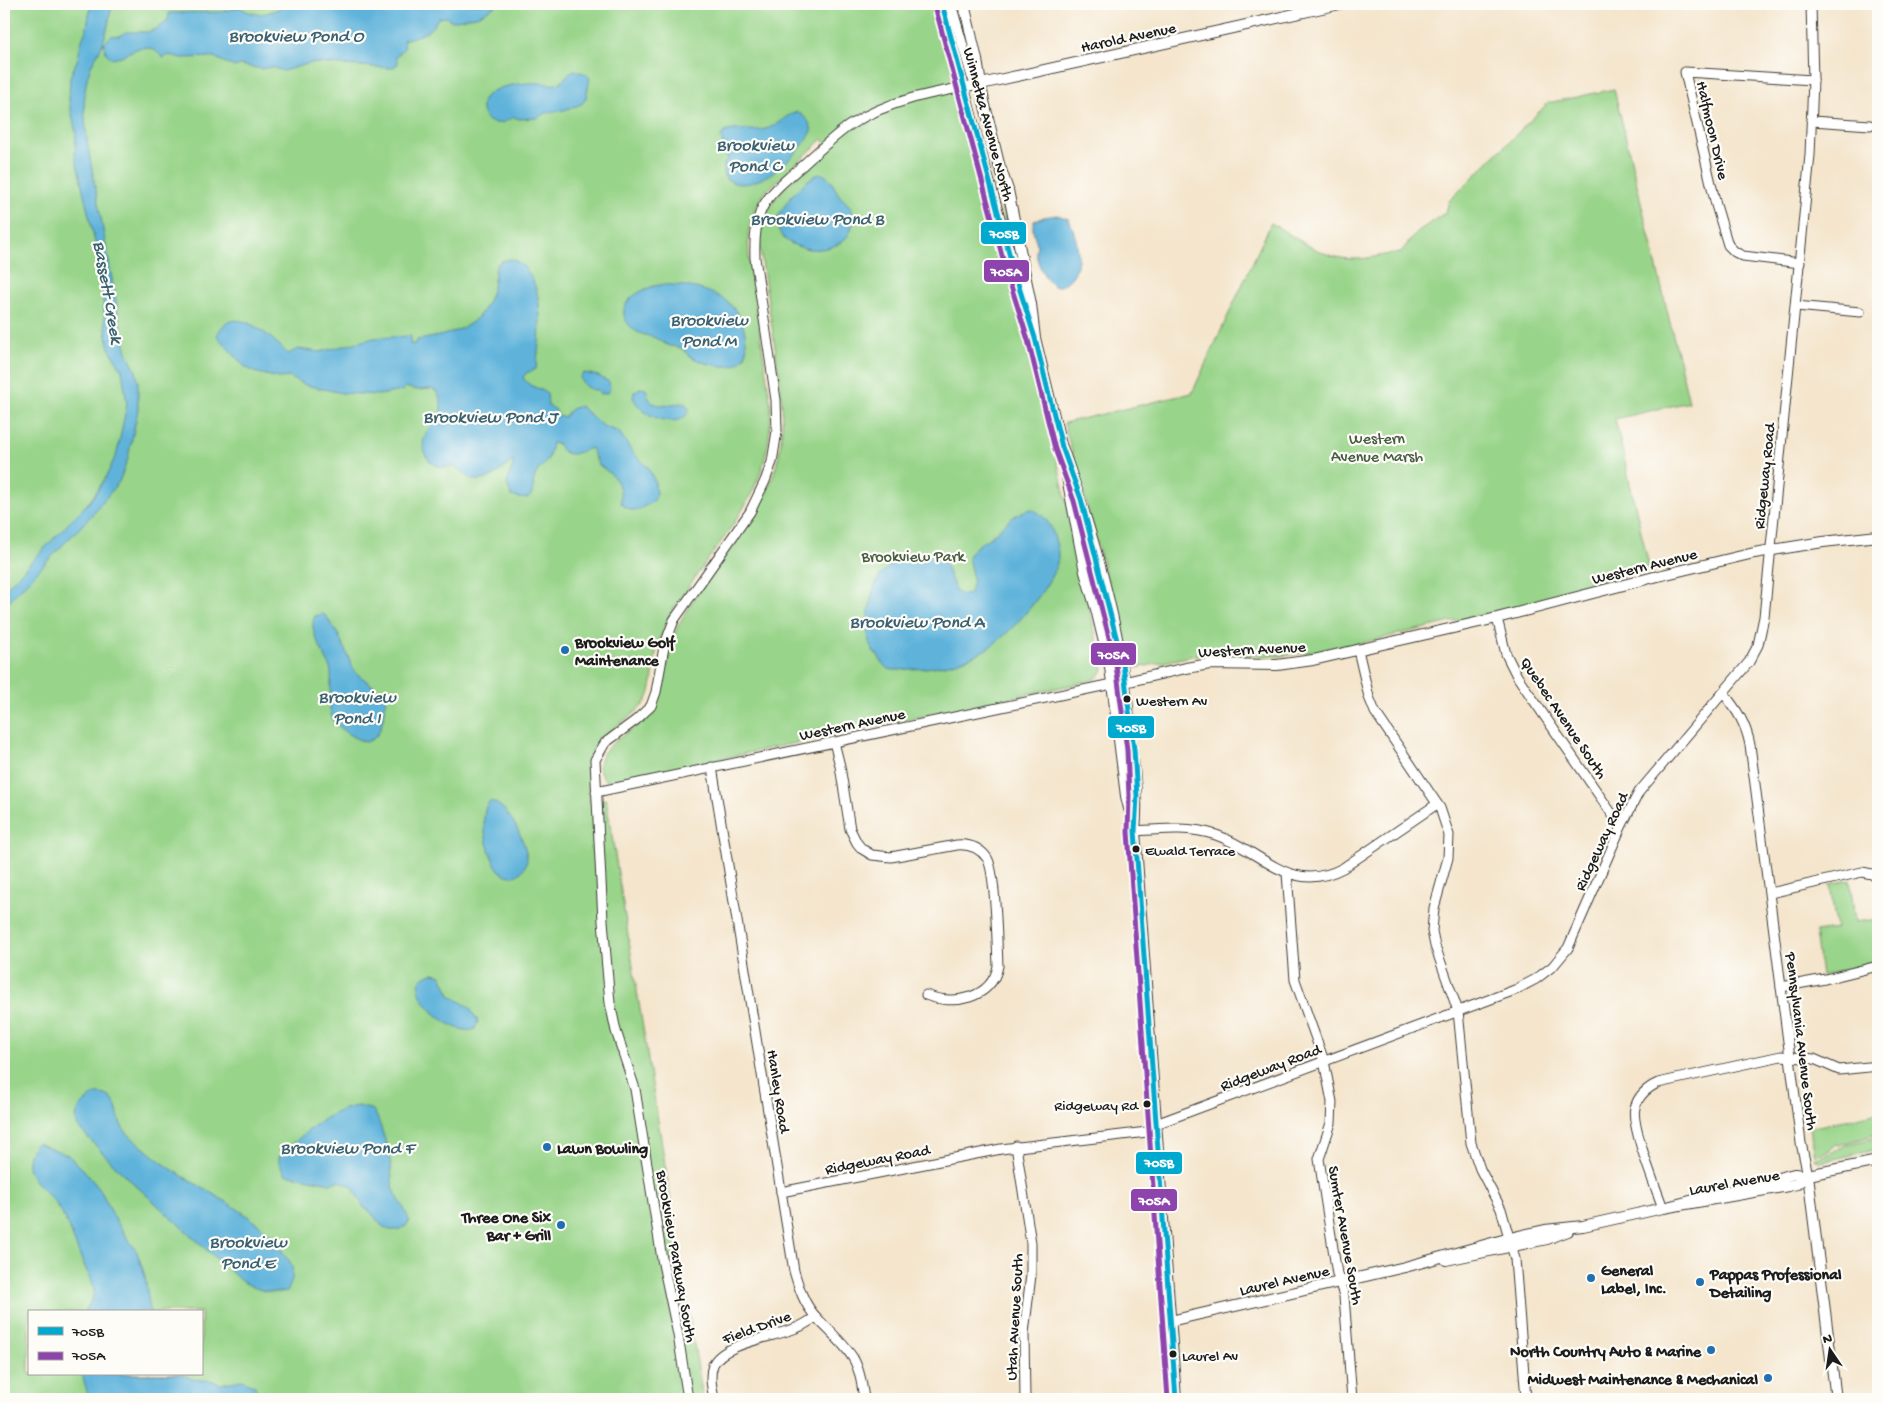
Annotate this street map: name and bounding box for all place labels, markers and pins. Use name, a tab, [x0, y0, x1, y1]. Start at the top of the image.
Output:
place label: Brookview Golf Maintenance	[574, 634, 676, 672]
marker: Brookview Golf Maintenance	[559, 644, 571, 656]
place label: Western Av	[1136, 693, 1208, 711]
marker: Western Av	[1122, 694, 1132, 704]
place label: Ewald Terrace	[1145, 843, 1236, 861]
marker: Ewald Terrace	[1131, 844, 1141, 854]
place label: Ridgeway Rd	[1054, 1098, 1139, 1116]
marker: Ridgeway Rd	[1142, 1099, 1152, 1109]
marker: Lawn Bowling	[541, 1141, 553, 1153]
place label: Lawn Bowling	[557, 1141, 648, 1160]
place label: Three One Six Bar + Grill	[460, 1210, 552, 1247]
marker: Three One Six Bar + Grill	[555, 1219, 567, 1231]
place label: General Label, Inc.	[1601, 1263, 1667, 1300]
place label: Pappas Professional Detailing	[1708, 1266, 1842, 1304]
marker: General Label, Inc.	[1585, 1272, 1597, 1284]
marker: Pappas Professional Detailing	[1694, 1276, 1706, 1288]
place label: North Country Auto & Marine	[1510, 1344, 1702, 1363]
marker: North Country Auto & Marine	[1705, 1344, 1717, 1356]
place label: Laurel Av	[1182, 1348, 1239, 1366]
marker: Laurel Av	[1168, 1349, 1178, 1359]
place label: Midwest Maintenance & Mechanical	[1527, 1372, 1758, 1391]
marker: Midwest Maintenance & Mechanical	[1762, 1372, 1774, 1384]

